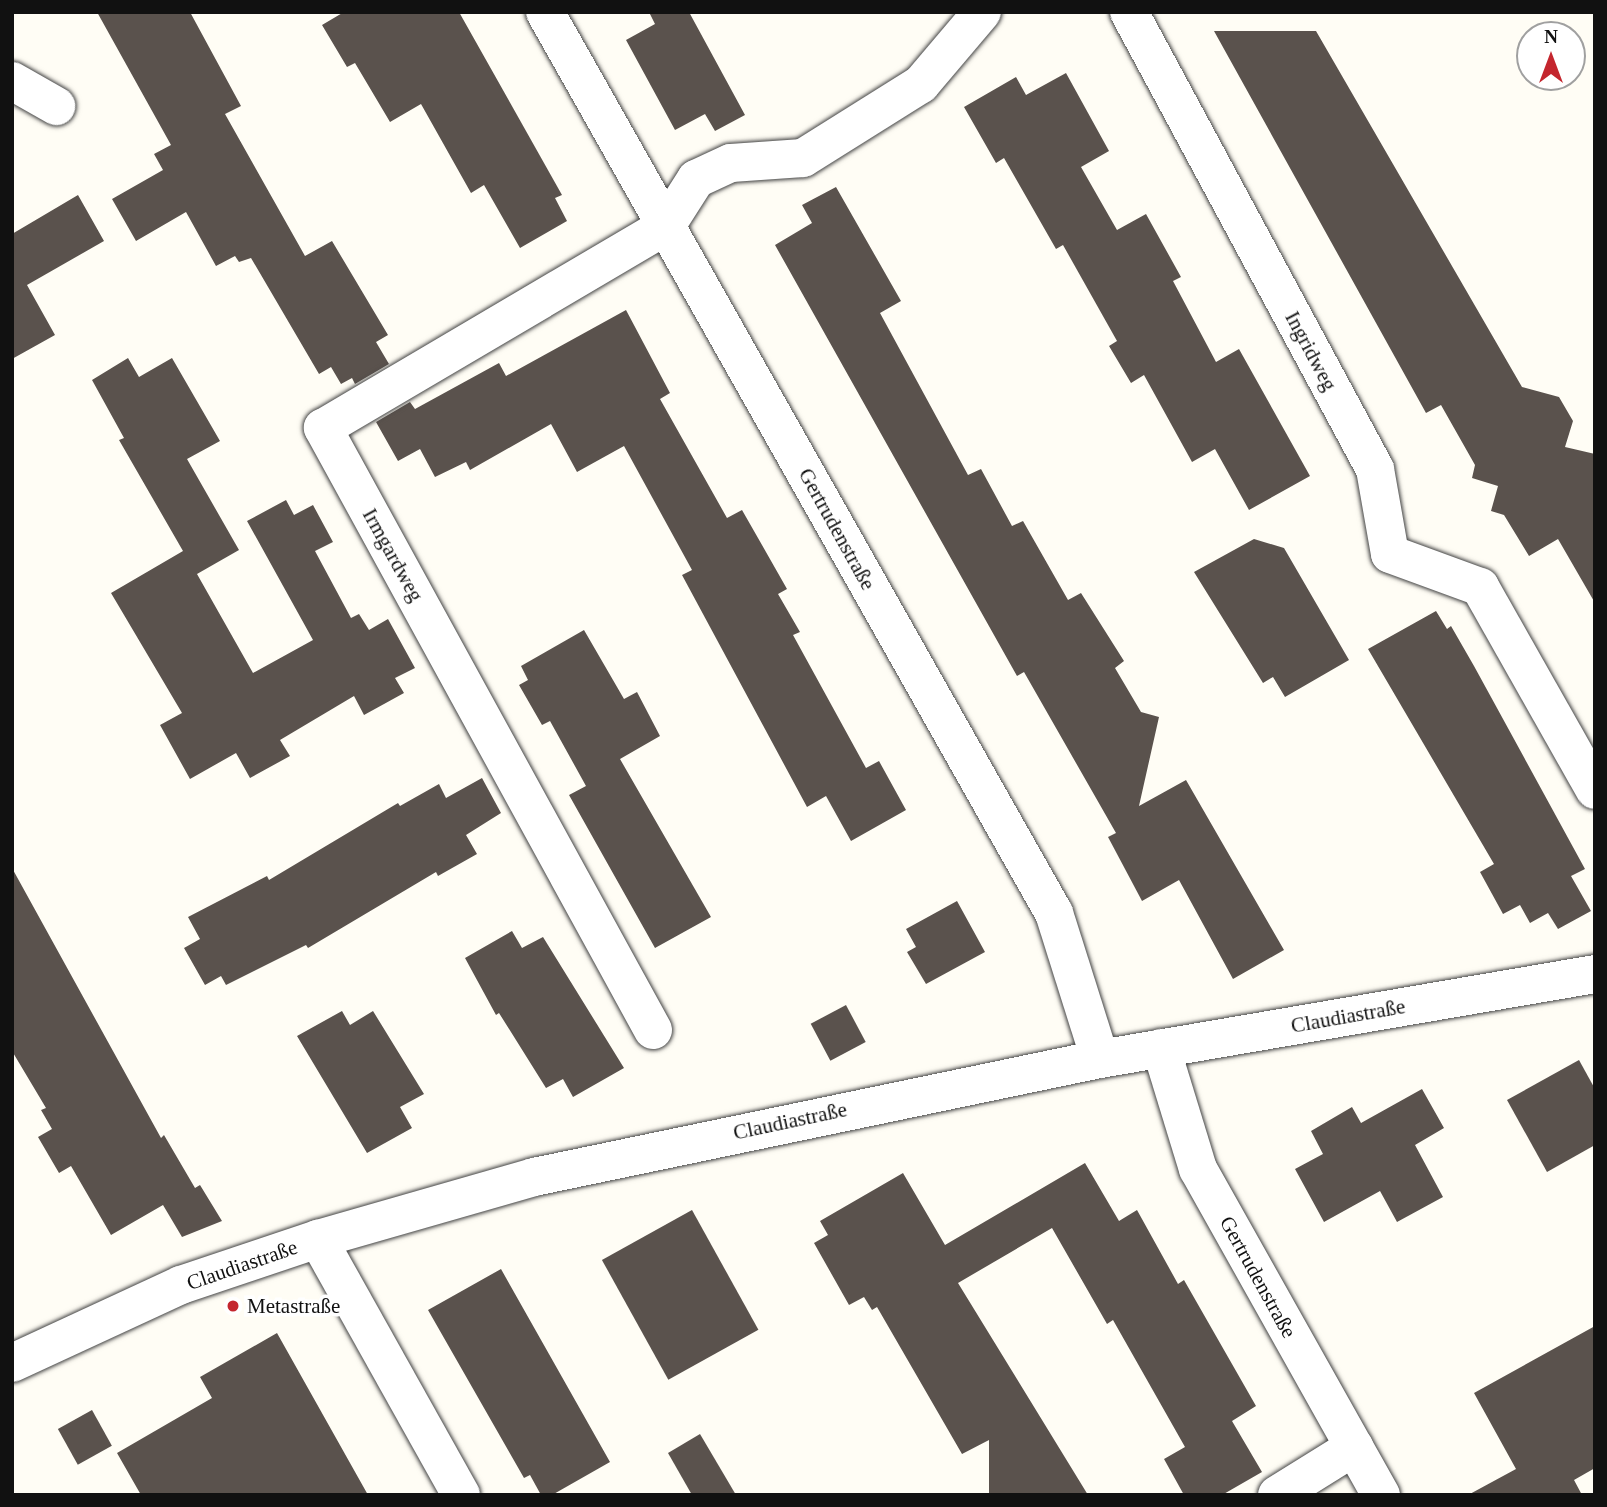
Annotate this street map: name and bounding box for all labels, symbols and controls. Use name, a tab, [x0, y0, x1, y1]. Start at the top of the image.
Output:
north arrow	[1516, 21, 1586, 91]
text: N	[1544, 26, 1558, 47]
street label: Ingridweg	[1280, 307, 1342, 395]
street label: Gertrudenstraße	[793, 464, 881, 594]
street label: Irmgardweg	[357, 504, 429, 606]
street label: Claudiastraße	[1289, 994, 1407, 1038]
street label: Claudiastraße	[731, 1097, 849, 1145]
street label: Gertrudenstraße	[1214, 1212, 1302, 1342]
street label: Claudiastraße	[183, 1234, 301, 1296]
place label: Metastraße	[247, 1293, 340, 1319]
marker: Metastraße	[225, 1298, 241, 1314]

